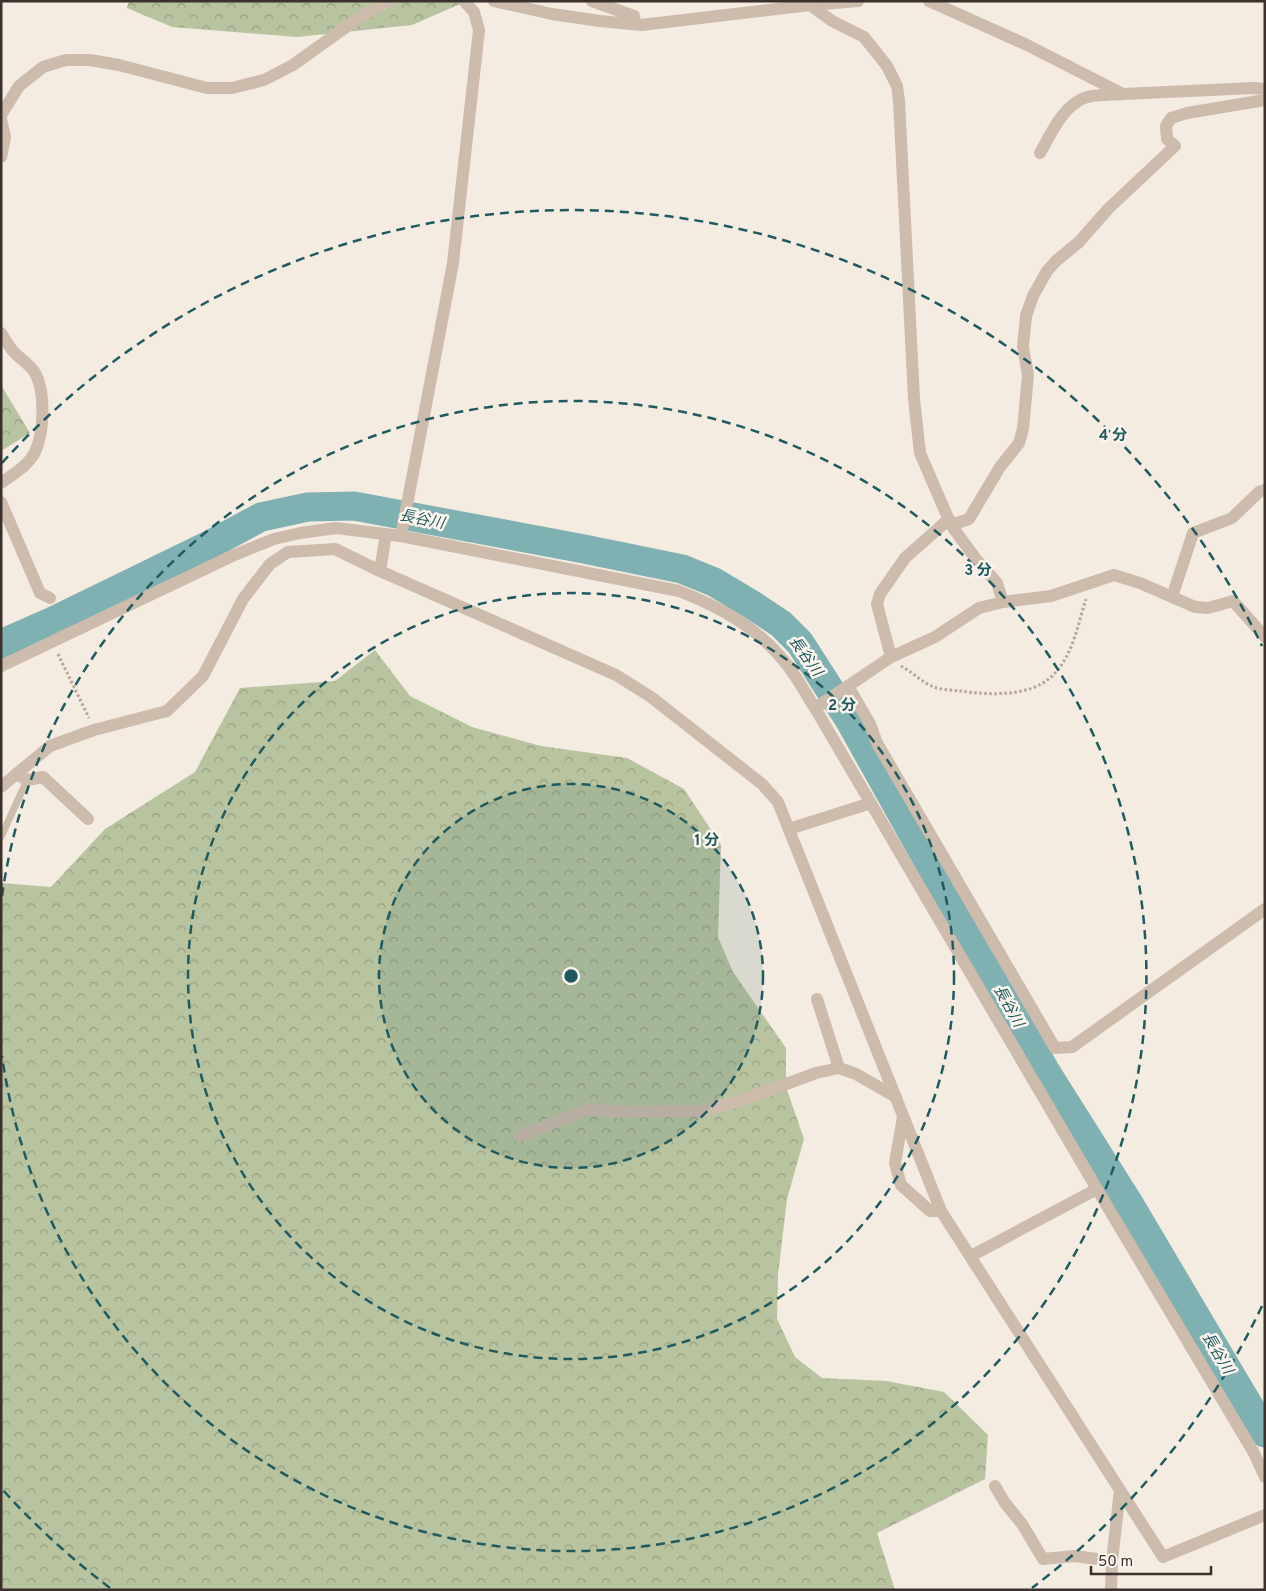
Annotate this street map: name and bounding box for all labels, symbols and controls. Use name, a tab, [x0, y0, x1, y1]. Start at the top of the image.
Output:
text: 4 分	[1099, 427, 1127, 446]
water label: 長谷川	[398, 507, 448, 534]
text: 3 分	[964, 562, 992, 581]
water label: 長谷川	[784, 633, 827, 682]
text: 2 分	[828, 697, 856, 716]
text: 1 分	[695, 832, 719, 851]
centre of rings	[562, 967, 580, 985]
water label: 長谷川	[988, 982, 1028, 1033]
water label: 長谷川	[1197, 1330, 1237, 1380]
scale bar	[1091, 1544, 1211, 1576]
text: 50 m	[1098, 1553, 1133, 1572]

